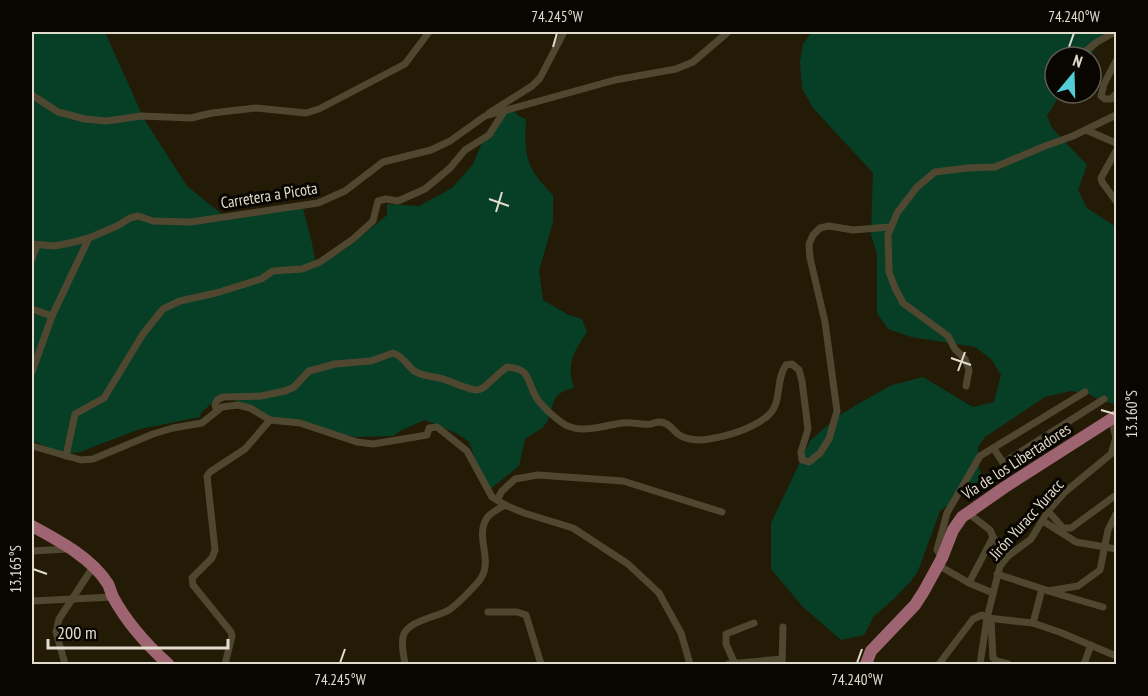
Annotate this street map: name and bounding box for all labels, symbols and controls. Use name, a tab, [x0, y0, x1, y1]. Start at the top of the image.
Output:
text: 74.245°W	[531, 7, 583, 26]
text: 74.240°W	[1048, 7, 1100, 26]
north arrow	[1043, 45, 1103, 105]
text: N	[1071, 50, 1085, 72]
street label: Carretera a Picota	[219, 177, 319, 213]
text: 13.160°S	[1122, 390, 1141, 438]
street label: Vía de los Libertadores	[957, 418, 1074, 504]
street label: Jirón Yuracc Yuracc	[984, 474, 1068, 564]
text: 13.165°S	[6, 545, 25, 593]
scale bar	[48, 612, 228, 650]
text: 200 m	[57, 621, 97, 644]
text: 74.245°W	[314, 670, 366, 689]
text: 74.240°W	[831, 670, 883, 689]

